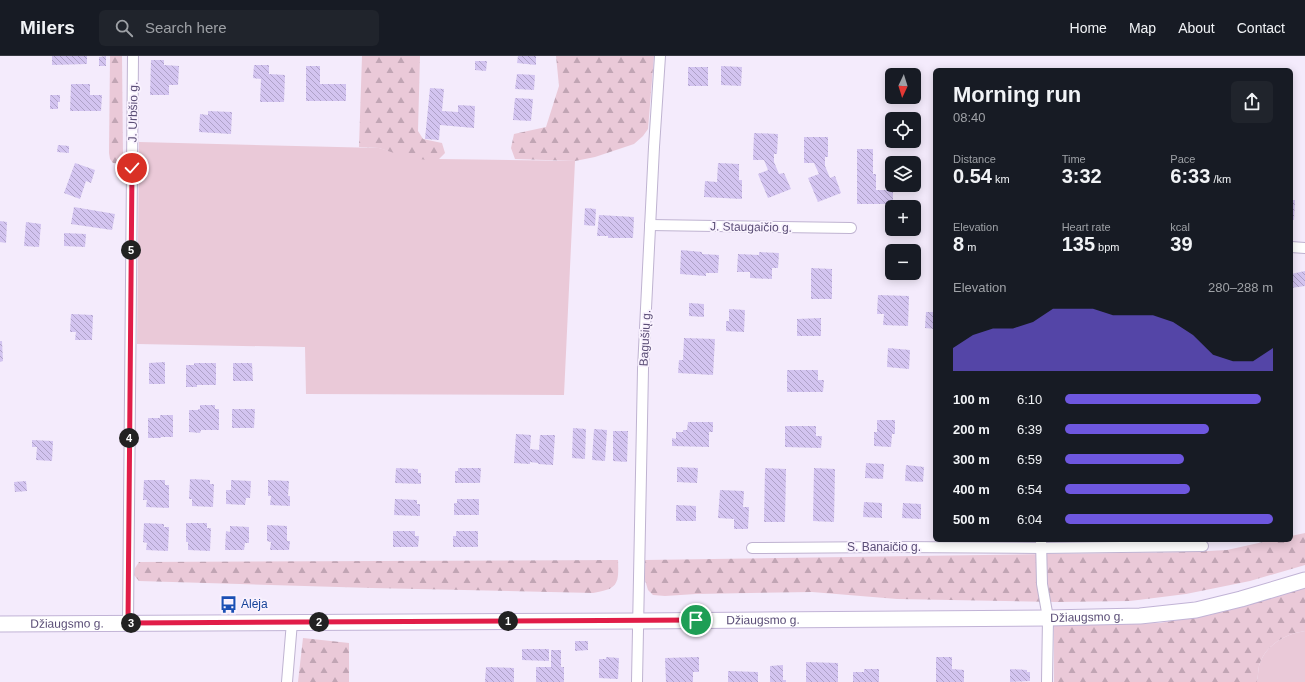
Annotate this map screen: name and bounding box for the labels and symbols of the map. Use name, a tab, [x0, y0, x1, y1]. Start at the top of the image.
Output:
north arrow	[885, 68, 921, 104]
street label: J. Urbšio g.	[125, 82, 141, 142]
pin	[115, 151, 149, 185]
street label: J. Staugaičio g.	[710, 219, 792, 235]
pin: 5	[121, 240, 141, 260]
street label: Bagušių g.	[637, 309, 653, 367]
pin: 4	[119, 428, 139, 448]
street label: S. Banaičio g.	[847, 540, 921, 554]
bus stop icon: Alėja	[218, 594, 238, 614]
place label: Alėja	[241, 597, 268, 611]
pin	[679, 603, 713, 637]
street label: Džiaugsmo g.	[1050, 609, 1124, 625]
pin: 1	[498, 611, 518, 631]
pin: 2	[309, 612, 329, 632]
pin: 3	[121, 613, 141, 633]
street label: Džiaugsmo g.	[726, 613, 800, 627]
street label: Džiaugsmo g.	[30, 617, 104, 631]

